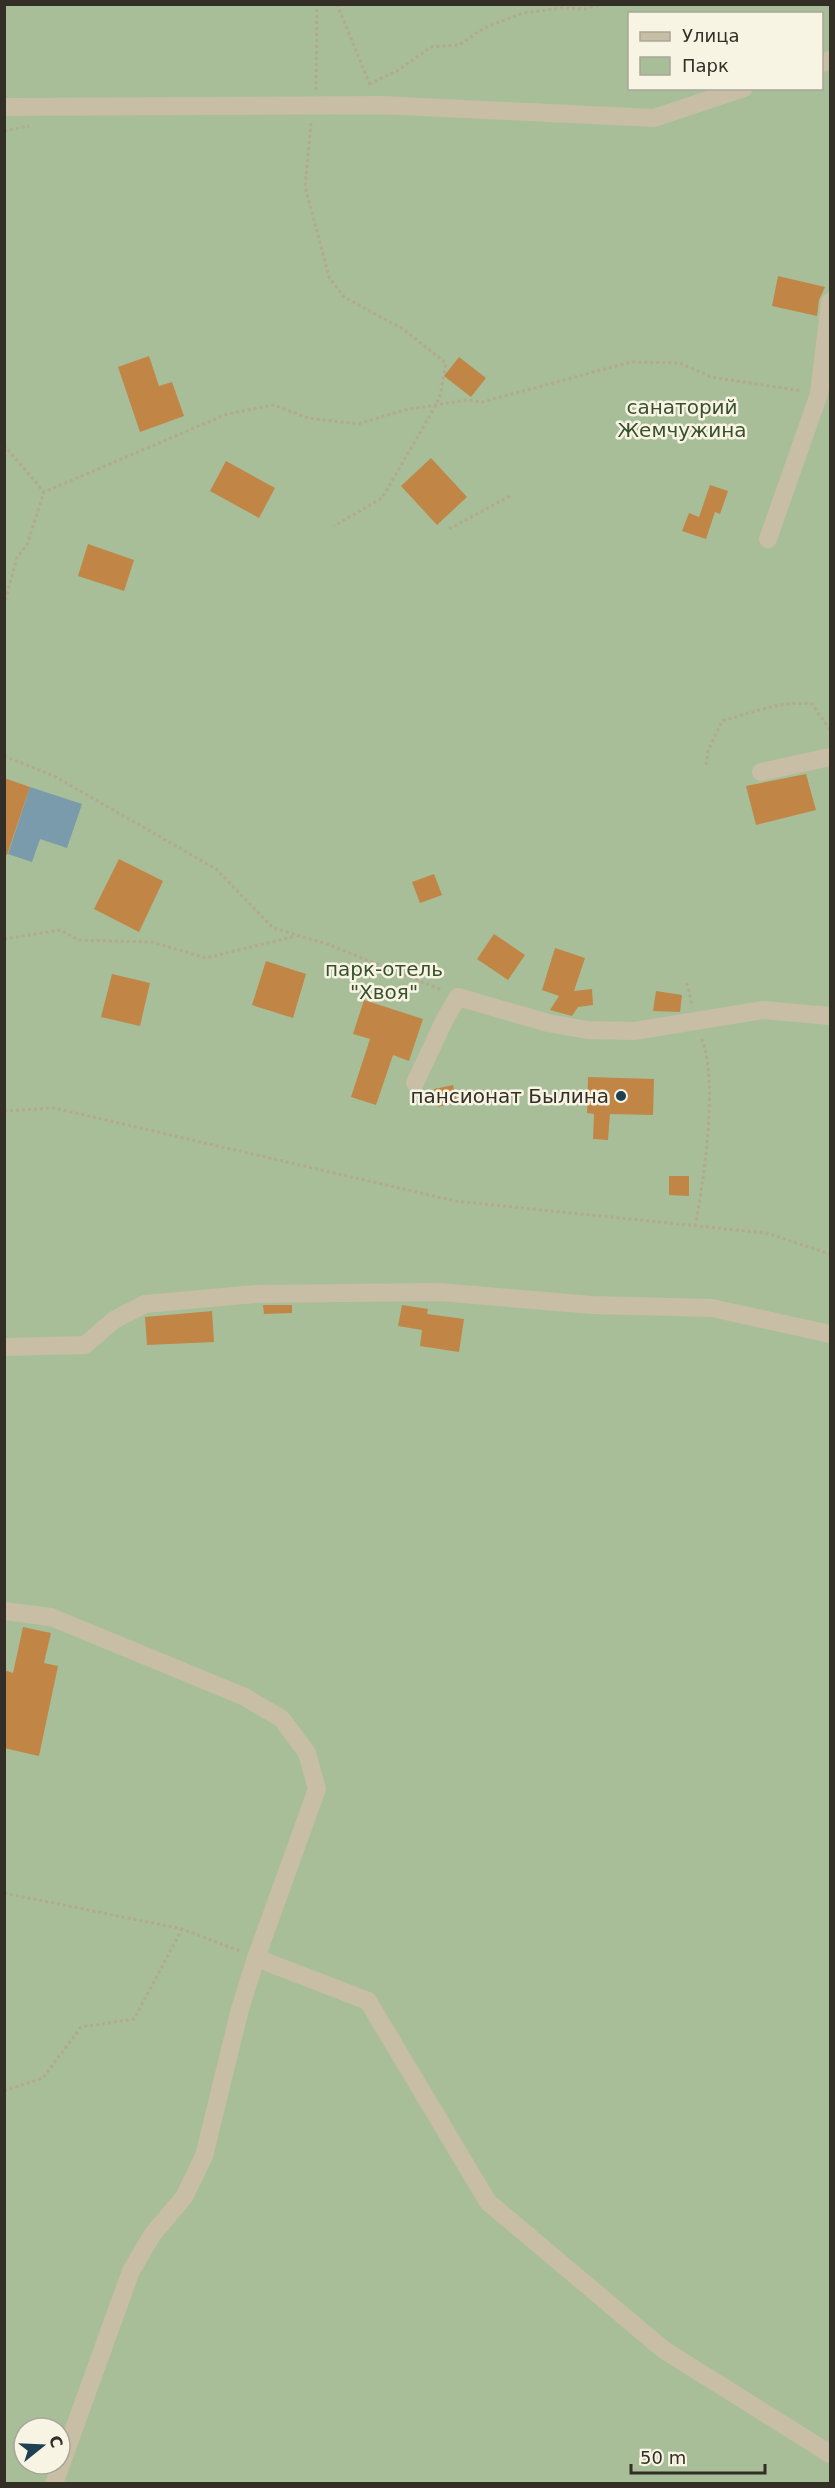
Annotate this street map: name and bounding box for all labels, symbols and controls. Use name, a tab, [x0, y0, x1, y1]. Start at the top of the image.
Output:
legend	[628, 12, 823, 90]
text: Улица	[682, 25, 739, 46]
text: Парк	[682, 55, 729, 76]
park label: санаторий Жемчужина	[618, 395, 746, 442]
park label: парк-отель "Хвоя"	[325, 957, 443, 1004]
place label: пансионат Былина	[410, 1084, 609, 1108]
marker: пансионат Былина	[614, 1089, 628, 1103]
north arrow	[12, 2416, 72, 2476]
text: С	[45, 2433, 67, 2450]
scale bar	[631, 2437, 764, 2475]
text: 50 m	[640, 2447, 686, 2468]

